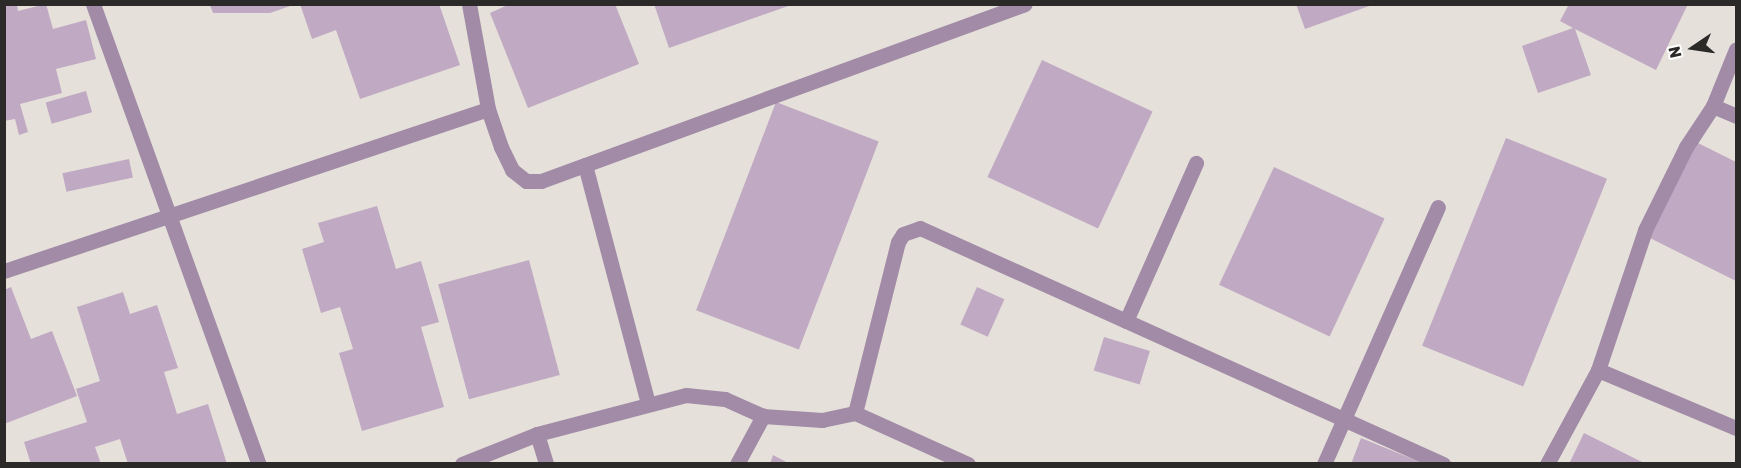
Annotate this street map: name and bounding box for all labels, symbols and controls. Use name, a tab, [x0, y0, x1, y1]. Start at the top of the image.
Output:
north arrow	[1663, 18, 1723, 78]
text: N	[1664, 44, 1686, 60]

